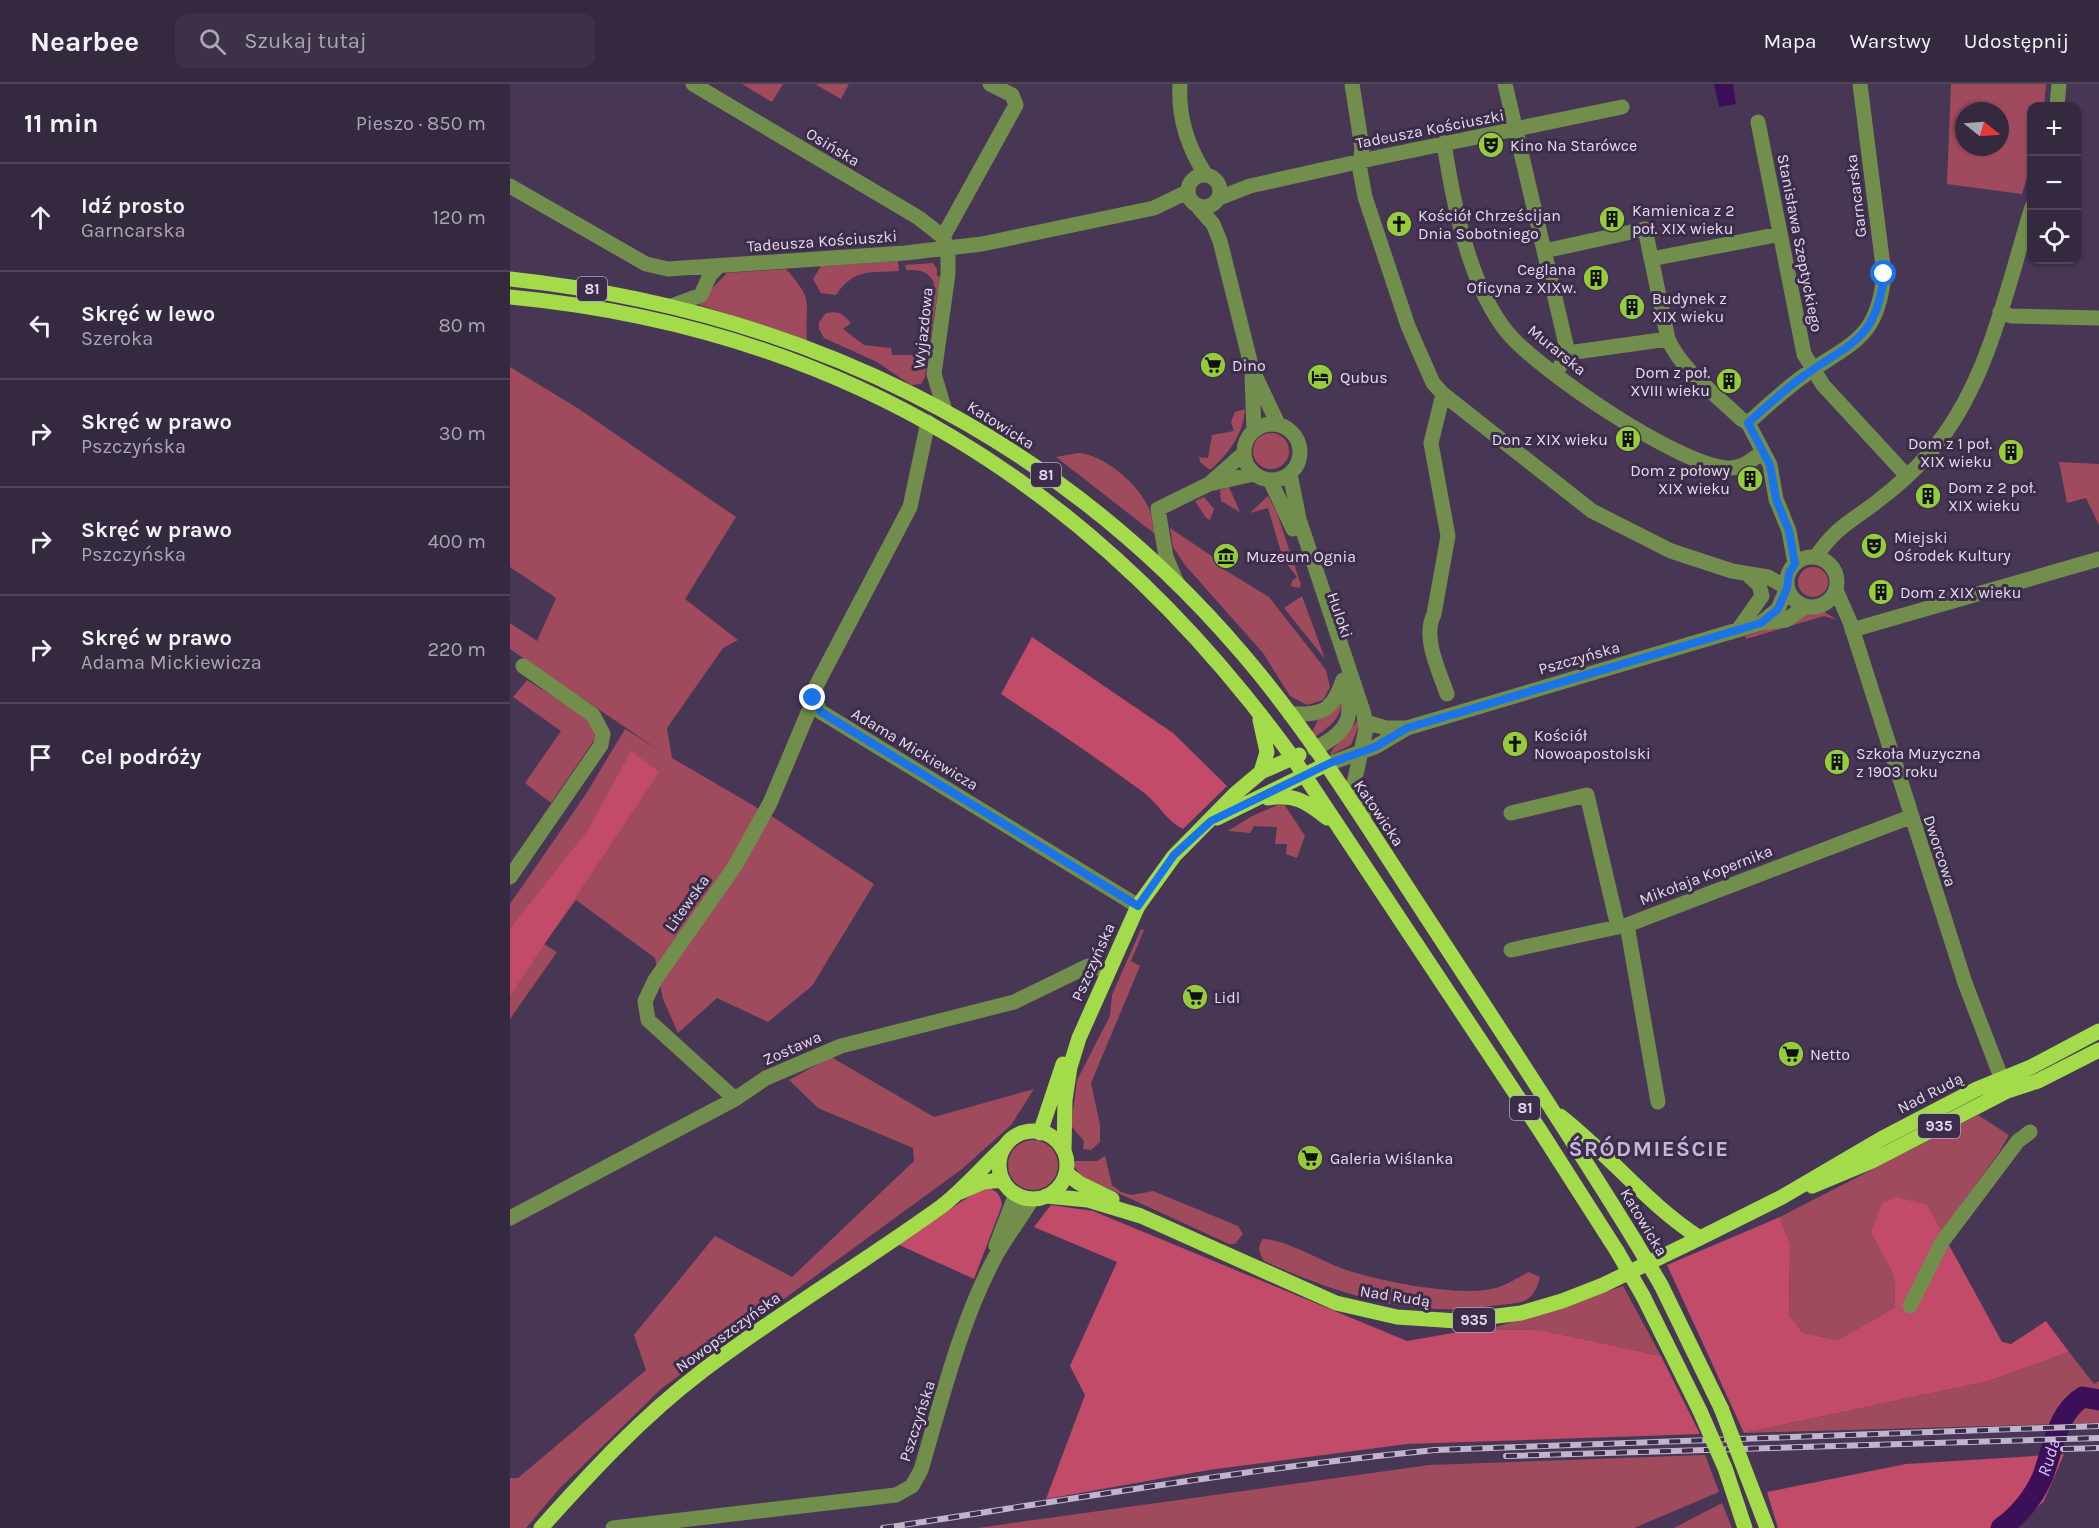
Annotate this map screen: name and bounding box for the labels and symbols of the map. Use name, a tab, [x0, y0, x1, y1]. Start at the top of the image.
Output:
north arrow	[1955, 102, 2009, 156]
street label: Tadeusza Kościuszki	[1354, 105, 1506, 153]
street label: Osińska	[803, 124, 863, 170]
theatre icon: Kino Na Starówce	[1476, 130, 1506, 160]
place label: Kino Na Starówce	[1510, 136, 1637, 155]
street label: Stanisława Szeptyckiego	[1773, 152, 1827, 334]
street label: Garncarska	[1841, 153, 1871, 239]
place label: Kamienica z 2 poł. XIX wieku	[1632, 201, 1734, 238]
building icon: Kamienica z 2 poł. XIX wieku	[1597, 204, 1627, 234]
place label: Kościół Chrześcijan Dnia Sobotniego	[1418, 206, 1561, 243]
church icon: Kościół Chrześcijan Dnia Sobotniego	[1384, 209, 1414, 239]
street label: Tadeusza Kościuszki	[746, 226, 898, 256]
place label: Ceglana Oficyna z XIXw.	[1467, 260, 1576, 297]
route start	[1870, 260, 1896, 286]
building icon: Ceglana Oficyna z XIXw.	[1581, 263, 1611, 293]
road number: 81	[577, 277, 607, 301]
street label: Wyjazdowa	[909, 286, 937, 370]
place label: Budynek z XIX wieku	[1652, 289, 1727, 326]
building icon: Budynek z XIX wieku	[1617, 292, 1647, 322]
street label: Murarska	[1524, 321, 1590, 379]
supermarket icon: Dino	[1198, 350, 1228, 380]
place label: Dino	[1232, 356, 1266, 375]
hotel icon: Qubus	[1305, 362, 1335, 392]
place label: Dom z poł. XVIII wieku	[1630, 363, 1710, 400]
building icon: Dom z poł. XVIII wieku	[1714, 366, 1744, 396]
place label: Qubus	[1340, 368, 1388, 387]
street label: Katowicka	[964, 397, 1038, 453]
building icon: Don z XIX wieku	[1613, 424, 1643, 454]
place label: Don z XIX wieku	[1492, 430, 1608, 449]
place label: Dom z 1 poł. XIX wieku	[1908, 434, 1992, 471]
building icon: Dom z 1 poł. XIX wieku	[1996, 437, 2026, 467]
place label: Dom z połowy XIX wieku	[1630, 461, 1731, 498]
road number: 81	[1031, 463, 1061, 487]
building icon: Dom z połowy XIX wieku	[1735, 464, 1765, 494]
place label: Dom z 2 poł. XIX wieku	[1948, 478, 2036, 515]
building icon: Dom z 2 poł. XIX wieku	[1913, 481, 1943, 511]
place label: Miejski Ośrodek Kultury	[1894, 528, 2011, 565]
theatre icon: Miejski Ośrodek Kultury	[1859, 531, 1889, 561]
museum icon: Muzeum Ognia	[1211, 541, 1241, 571]
place label: Muzeum Ognia	[1246, 547, 1356, 566]
building icon: Dom z XIX wieku	[1866, 577, 1896, 607]
place label: Dom z XIX wieku	[1900, 583, 2022, 602]
street label: Huloki	[1323, 589, 1357, 641]
street label: Pszczyńska	[1536, 637, 1622, 679]
route end	[799, 684, 825, 710]
street label: Adama Mickiewicza	[848, 704, 982, 794]
place label: Kościół Nowoapostolski	[1534, 726, 1651, 763]
church icon: Kościół Nowoapostolski	[1500, 729, 1530, 759]
place label: Szkoła Muzyczna z 1903 roku	[1856, 744, 1981, 781]
building icon: Szkoła Muzyczna z 1903 roku	[1822, 747, 1852, 777]
street label: Katowicka	[1350, 776, 1408, 850]
street label: Dworcowa	[1920, 813, 1960, 889]
street label: Mikołaja Kopernika	[1637, 841, 1775, 909]
street label: Litewska	[661, 871, 713, 935]
street label: Pszczyńska	[1067, 920, 1119, 1004]
supermarket icon: Lidl	[1180, 982, 1210, 1012]
place label: Lidl	[1214, 988, 1240, 1007]
street label: Zostawa	[760, 1027, 824, 1069]
supermarket icon: Netto	[1776, 1039, 1806, 1069]
place label: Netto	[1810, 1045, 1850, 1064]
street label: Nad Rudą	[1894, 1068, 1966, 1118]
road number: 81	[1510, 1096, 1540, 1120]
road number: 935	[1918, 1114, 1960, 1138]
district label: ŚRÓDMIEŚCIE	[1568, 1135, 1730, 1162]
supermarket icon: Galeria Wiślanka	[1295, 1143, 1325, 1173]
place label: Galeria Wiślanka	[1330, 1149, 1453, 1168]
street label: Katowicka	[1616, 1185, 1672, 1259]
street label: Nad Rudą	[1359, 1281, 1432, 1311]
street label: Nowopszczyńska	[672, 1288, 784, 1376]
road number: 935	[1453, 1308, 1495, 1332]
street label: Pszczyńska	[895, 1378, 939, 1464]
water label: Ruda	[2033, 1436, 2065, 1479]

